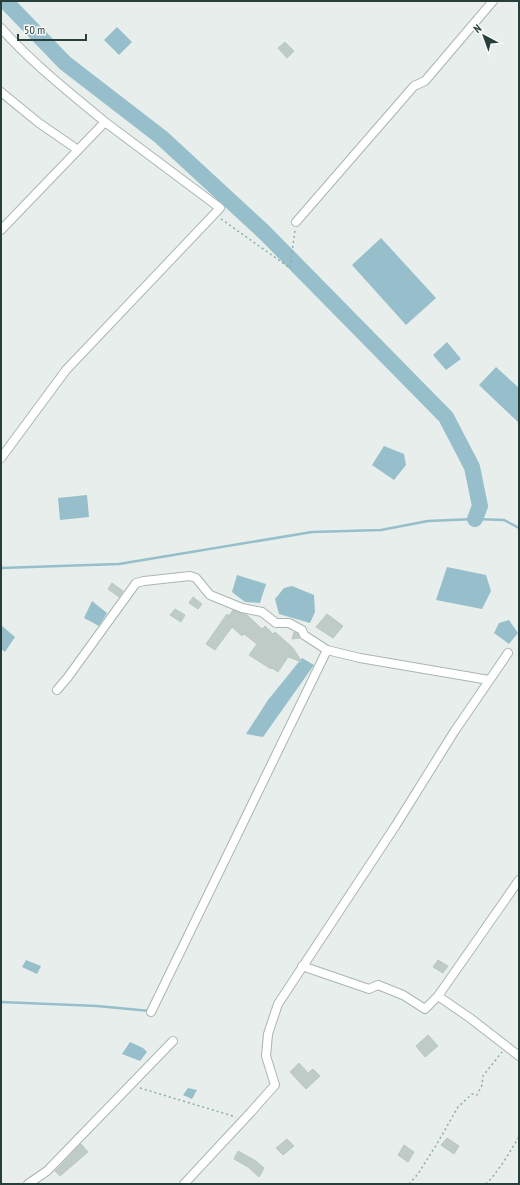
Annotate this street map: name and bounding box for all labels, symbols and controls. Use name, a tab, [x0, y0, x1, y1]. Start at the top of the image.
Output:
scale bar	[18, 16, 86, 42]
north arrow	[464, 16, 504, 56]
text: N	[471, 21, 484, 36]
text: 50 m	[24, 22, 45, 37]

